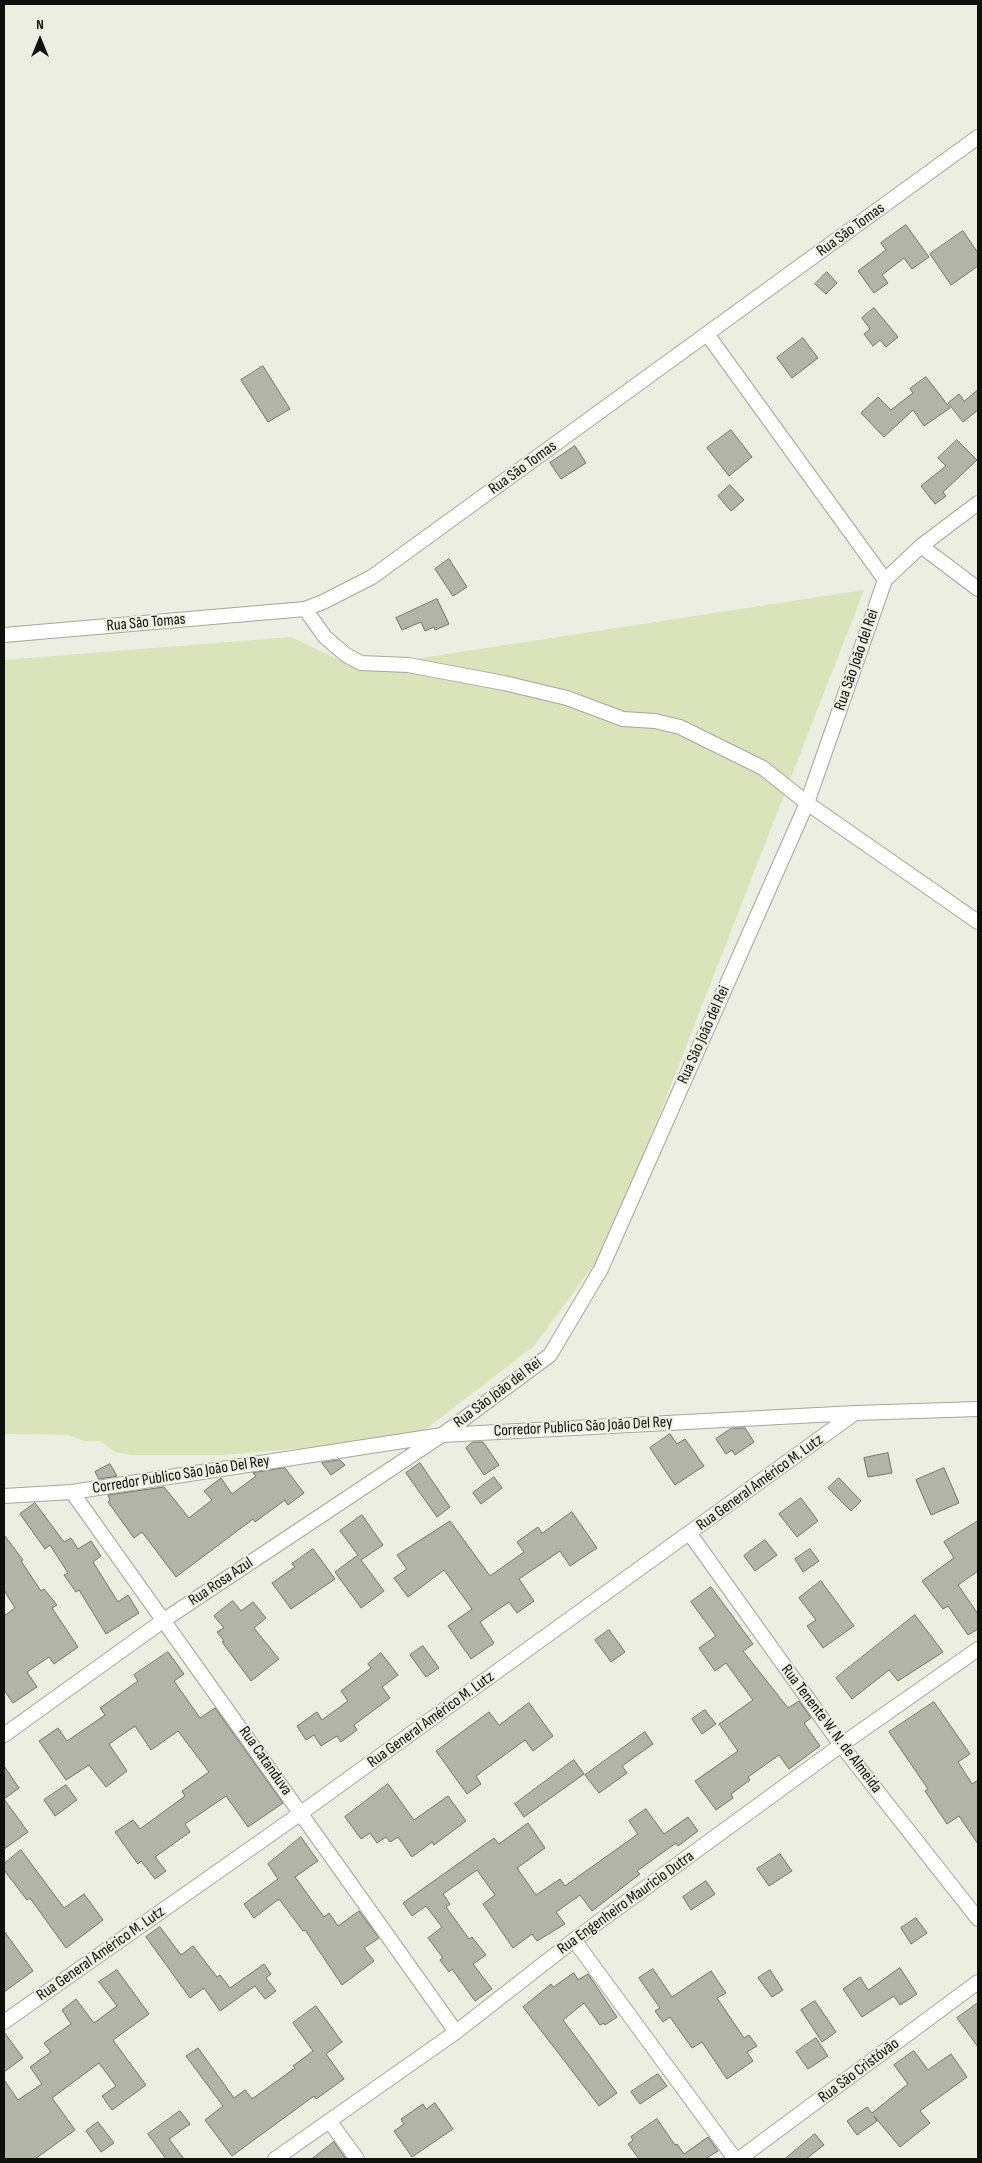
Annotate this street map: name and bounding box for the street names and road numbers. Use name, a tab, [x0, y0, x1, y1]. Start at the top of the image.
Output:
street label: Rua São Tomas	[813, 199, 889, 261]
street label: Rua São Tomas	[485, 437, 561, 499]
street label: Rua São João del Rei	[831, 607, 883, 713]
street label: Rua São Tomas	[106, 610, 186, 636]
street label: Rua São João del Rei	[674, 983, 734, 1087]
street label: Rua São João del Rei	[450, 1354, 546, 1432]
street label: Corredor Publico São João Del Rey	[493, 1413, 673, 1441]
street label: Rua General Américo M. Lutz	[693, 1431, 827, 1535]
street label: Corredor Publico São João Del Rey	[91, 1452, 271, 1498]
street label: Rua Rosa Azul	[185, 1554, 257, 1610]
street label: Rua Tenente W. N. de Almeida	[776, 1661, 886, 1797]
street label: Rua General Américo M. Lutz	[364, 1668, 498, 1772]
street label: Rua Catanduva	[234, 1723, 296, 1799]
street label: Rua Engenheiro Mauricio Dutra	[554, 1847, 698, 1959]
street label: Rua General Américo M. Lutz	[33, 1903, 169, 2005]
street label: Rua São Cristóvão	[815, 2034, 903, 2108]

